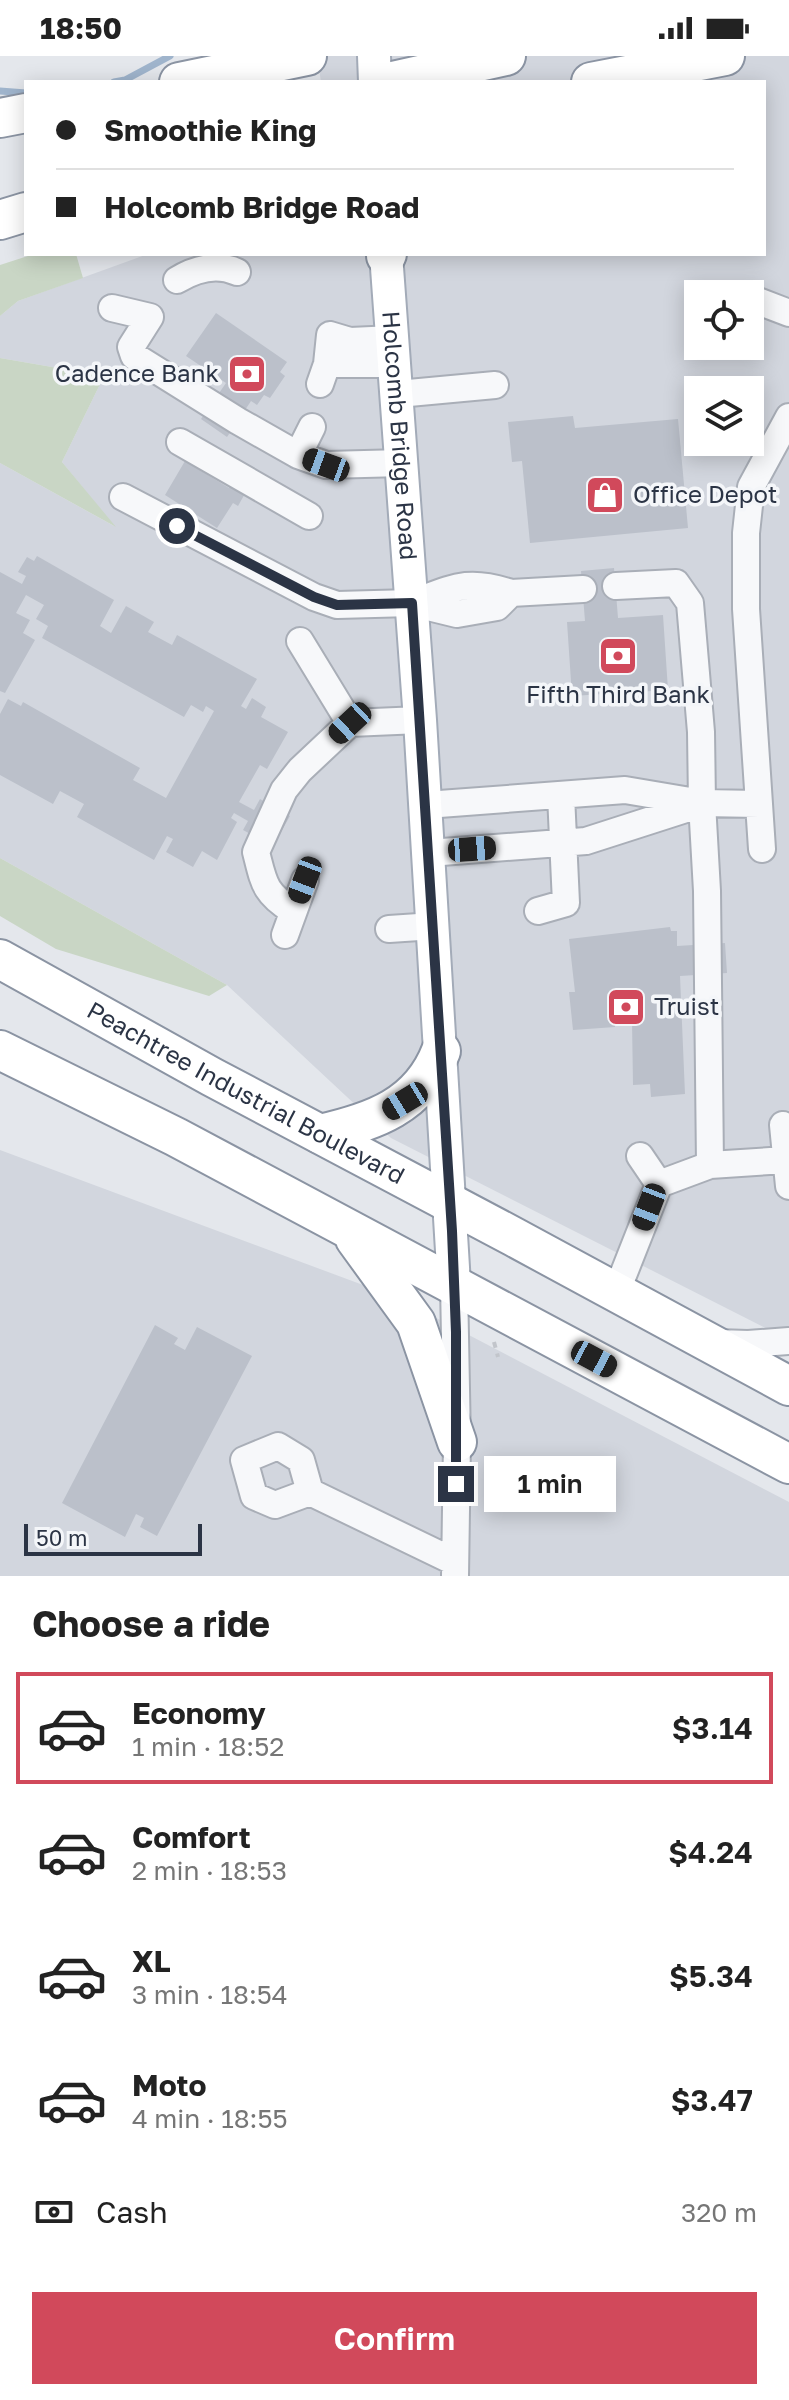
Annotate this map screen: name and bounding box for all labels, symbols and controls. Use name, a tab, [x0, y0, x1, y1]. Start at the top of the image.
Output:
text: 18:50	[40, 10, 122, 46]
text: Smoothie King	[104, 112, 316, 148]
text: Holcomb Bridge Road	[104, 189, 420, 225]
map controls	[684, 280, 764, 456]
button: locate	[684, 280, 764, 360]
street label: Holcomb Bridge Road	[377, 310, 424, 561]
bank icon: Cadence Bank	[226, 353, 268, 395]
place label: Cadence Bank	[55, 358, 219, 387]
button: layers	[684, 376, 764, 456]
car	[299, 446, 353, 484]
shop icon: Office Depot	[584, 474, 626, 516]
place label: Office Depot	[633, 479, 777, 508]
route start	[159, 508, 195, 544]
bank icon: Fifth Third Bank	[597, 635, 639, 677]
place label: Fifth Third Bank	[526, 679, 710, 708]
car	[324, 698, 376, 748]
car	[447, 835, 497, 863]
car	[285, 853, 325, 907]
bank icon: Truist	[605, 986, 647, 1028]
place label: Truist	[654, 991, 719, 1020]
street label: Peachtree Industrial Boulevard	[83, 995, 410, 1189]
car	[378, 1078, 432, 1124]
car	[629, 1180, 669, 1234]
car	[567, 1337, 621, 1381]
callout: 1 min	[484, 1456, 616, 1512]
route end	[438, 1466, 474, 1502]
text: 1 min	[517, 1468, 583, 1499]
scale bar	[24, 1520, 202, 1556]
text: 50 m	[36, 1524, 87, 1551]
text: Choose a ride	[32, 1602, 270, 1645]
icon: car	[36, 1692, 108, 1764]
text: Economy	[132, 1695, 266, 1731]
text: $3.14	[672, 1710, 753, 1746]
text: 1 min · 18:52	[132, 1731, 284, 1762]
icon: car	[36, 1816, 108, 1888]
text: Comfort	[132, 1819, 251, 1855]
text: $4.24	[668, 1834, 753, 1870]
text: 2 min · 18:53	[132, 1855, 287, 1886]
icon: car	[36, 1940, 108, 2012]
text: XL	[132, 1943, 171, 1979]
text: $5.34	[669, 1958, 753, 1994]
text: 3 min · 18:54	[132, 1979, 288, 2010]
icon: car	[36, 2064, 108, 2136]
text: Moto	[132, 2067, 207, 2103]
text: $3.47	[671, 2082, 753, 2118]
text: 4 min · 18:55	[132, 2103, 288, 2134]
icon: cash	[32, 2190, 76, 2234]
text: Cash	[96, 2194, 168, 2230]
text: 320 m	[681, 2197, 757, 2228]
button: Confirm	[32, 2292, 757, 2384]

